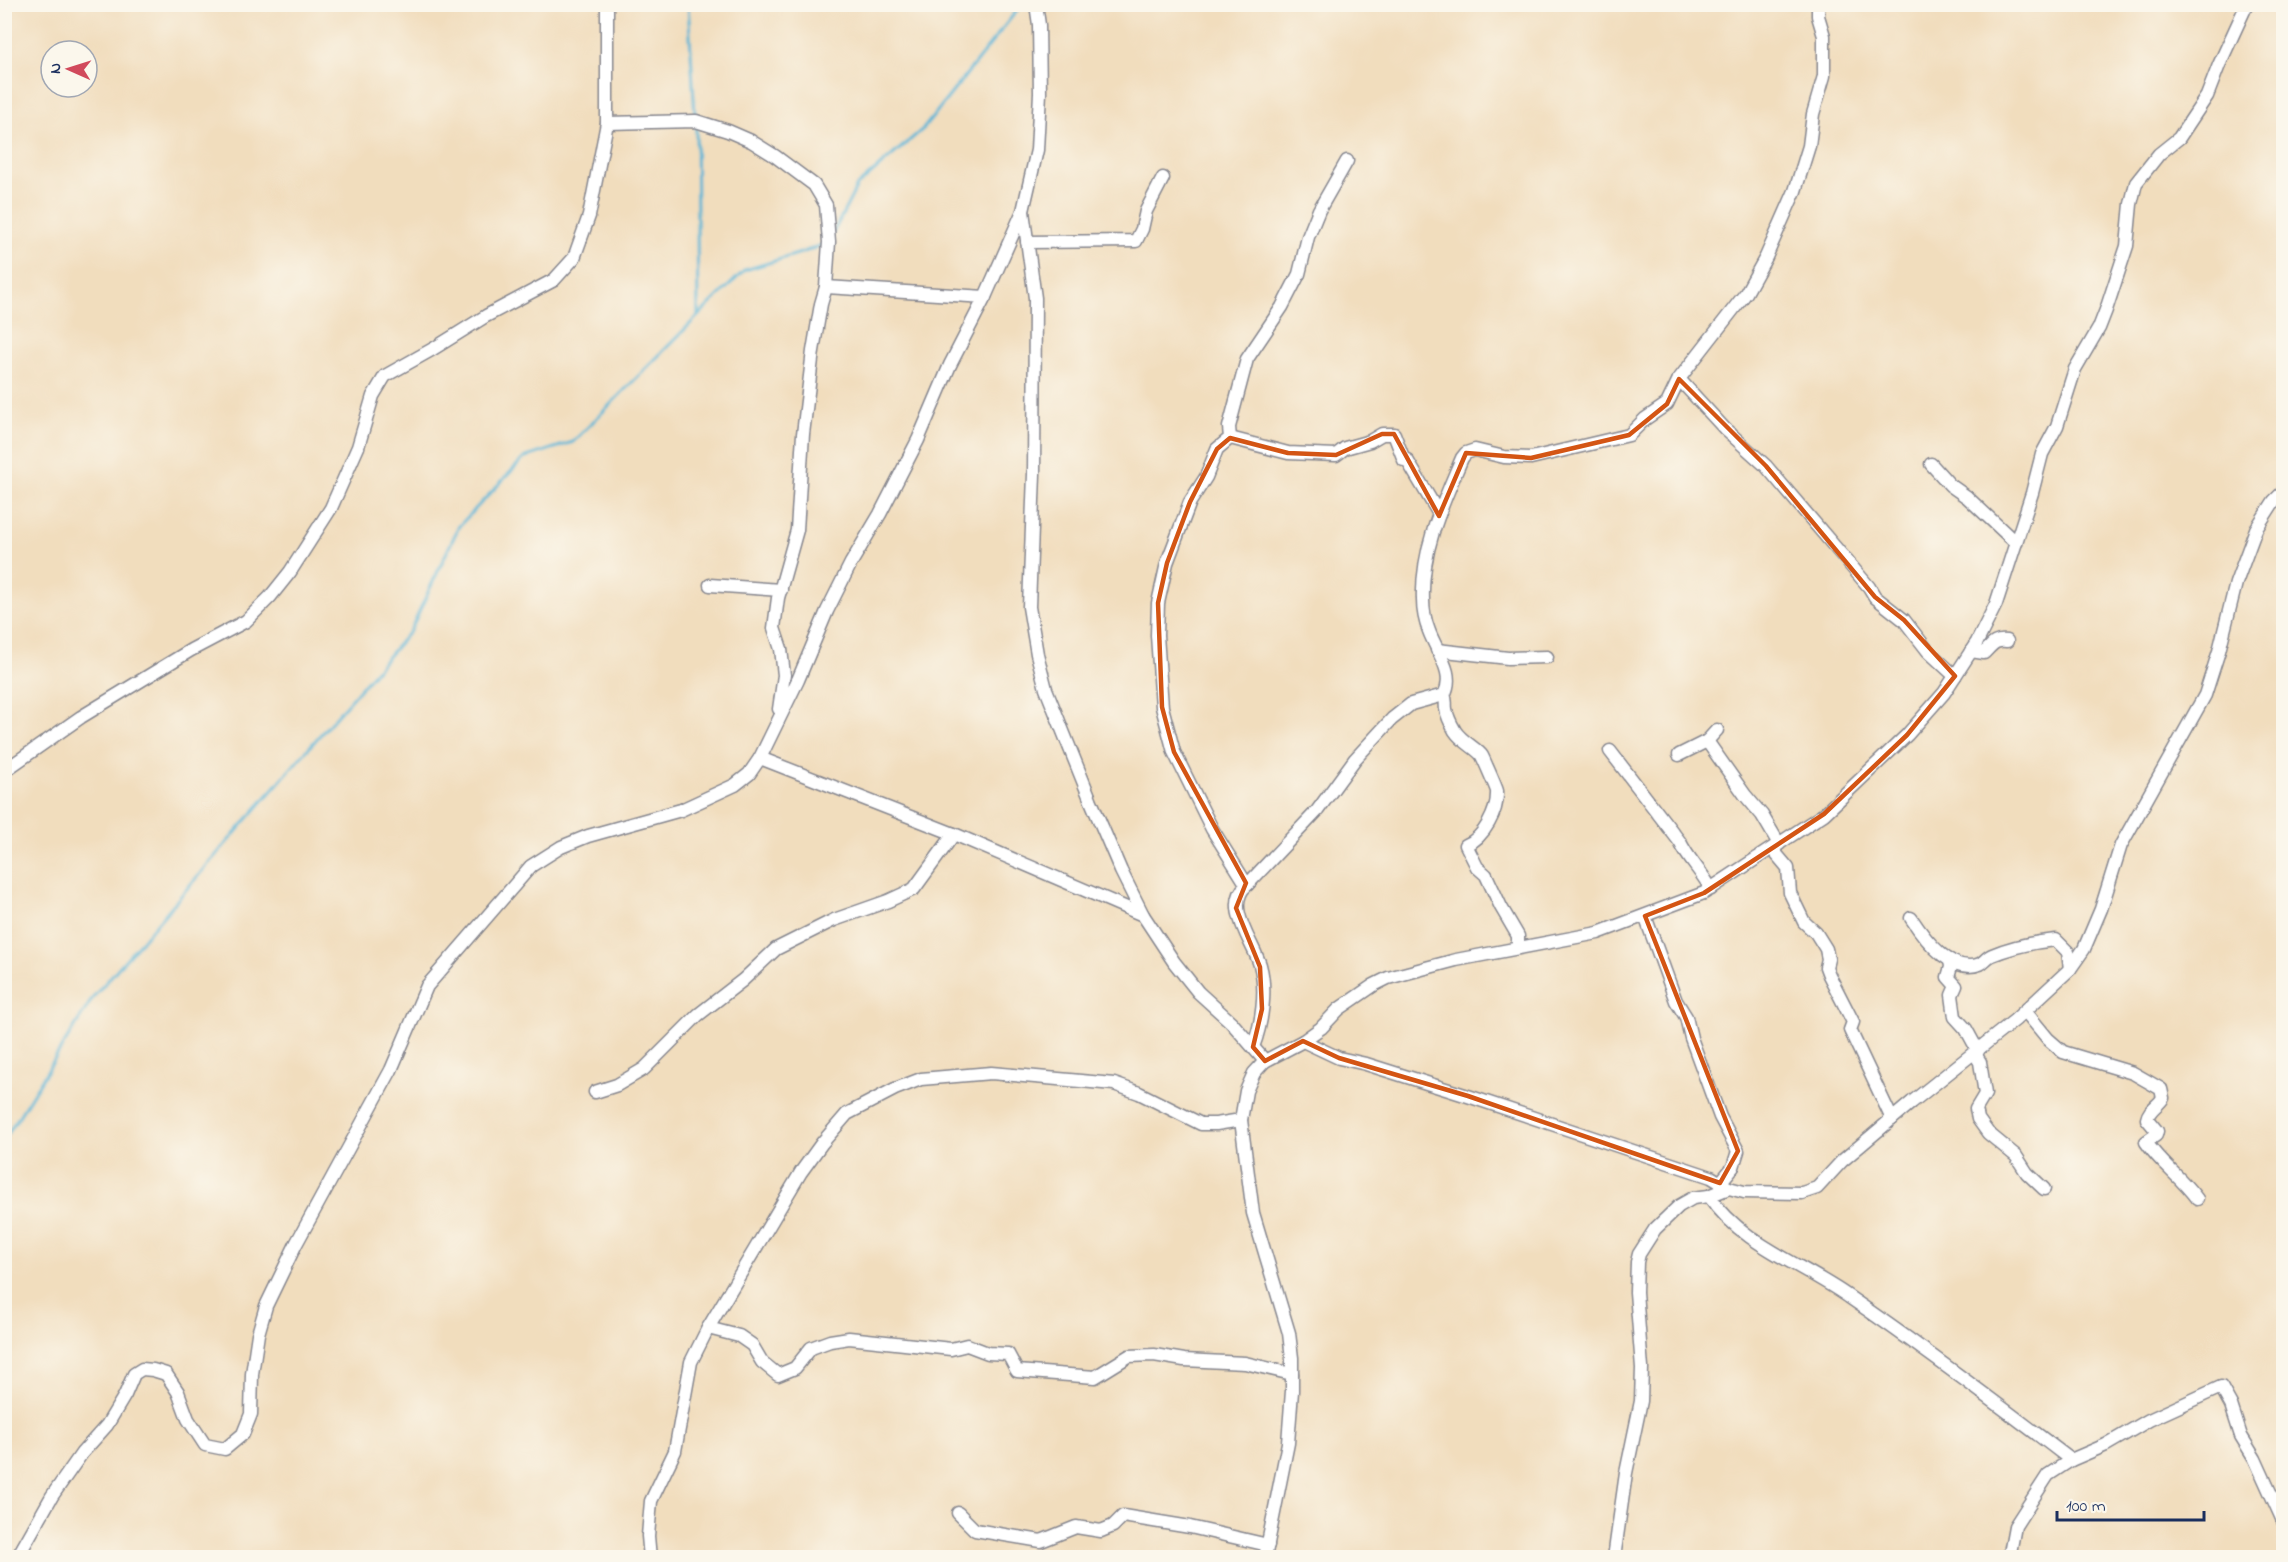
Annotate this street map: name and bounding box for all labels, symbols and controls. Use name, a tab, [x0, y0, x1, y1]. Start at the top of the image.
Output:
north arrow	[39, 39, 99, 99]
text: N	[44, 62, 68, 74]
scale bar	[2057, 1484, 2204, 1522]
text: 100 m	[2066, 1494, 2106, 1520]

